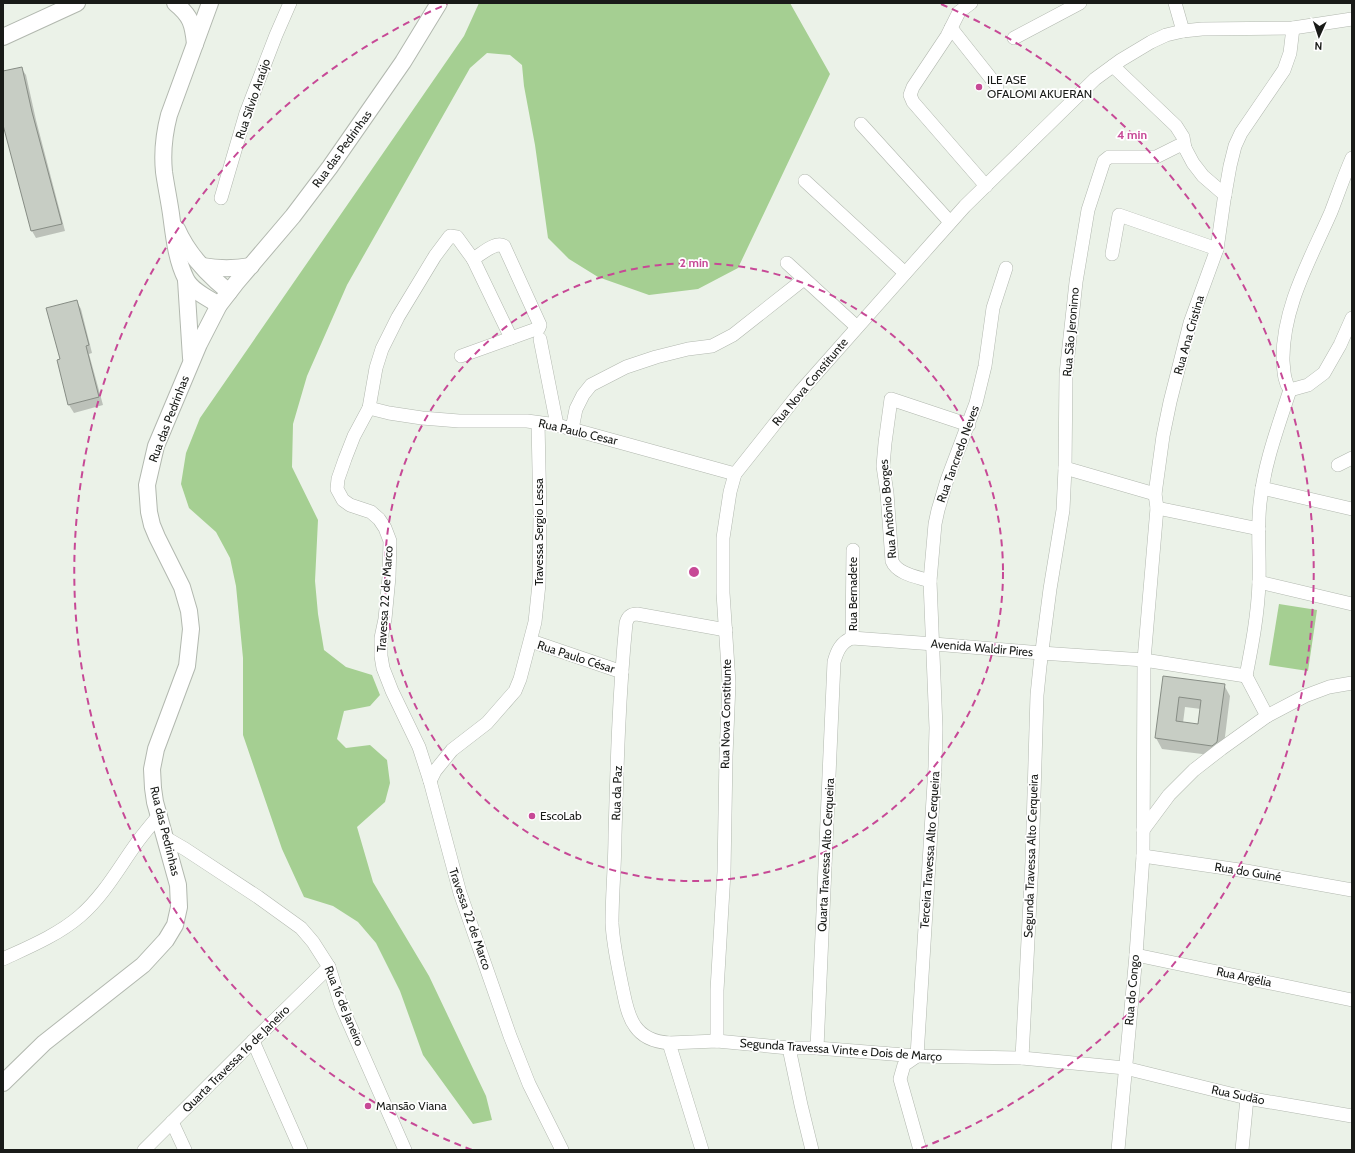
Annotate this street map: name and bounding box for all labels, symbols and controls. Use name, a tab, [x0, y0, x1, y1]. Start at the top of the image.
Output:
north arrow	[1299, 16, 1339, 56]
text: N	[1314, 39, 1323, 53]
street label: Rua Silvio Araújo	[232, 56, 273, 141]
place label: ILE ASE OFALOMI AKUERAN	[987, 72, 1092, 101]
marker: ILE ASE OFALOMI AKUERAN	[974, 82, 984, 92]
street label: Rua das Pedrinhas	[309, 107, 375, 190]
text: 4 min	[1117, 127, 1147, 142]
text: 2 min	[680, 255, 708, 270]
street label: Rua São Jeronimo	[1059, 286, 1082, 377]
street label: Rua Ana Cristina	[1170, 293, 1207, 376]
street label: Rua Nova Constitunte	[768, 335, 851, 429]
street label: Rua das Pedrinhas	[145, 373, 192, 464]
street label: Rua Tancredo Neves	[933, 403, 982, 505]
street label: Rua Paulo Cesar	[537, 415, 619, 448]
street label: Rua Antônio Borges	[876, 459, 899, 559]
street label: Travessa Sergio Lessa	[531, 478, 546, 586]
street label: Travessa 22 de Marco	[373, 545, 396, 653]
street label: Rua Bernadete	[845, 557, 860, 631]
centre of rings	[687, 565, 701, 579]
street label: Avenida Waldir Pires	[930, 636, 1034, 659]
street label: Rua Paulo César	[536, 637, 617, 676]
street label: Rua Nova Constitunte	[717, 659, 734, 769]
street label: Rua da Paz	[608, 765, 625, 821]
street label: Terceira Travessa Alto Cerqueira	[917, 770, 943, 929]
street label: Segunda Travessa Alto Cerqueira	[1020, 774, 1041, 938]
street label: Quarta Travessa Alto Cerqueira	[814, 777, 837, 932]
street label: Rua das Pedrinhas	[147, 785, 184, 877]
place label: EscoLab	[540, 808, 582, 823]
marker: EscoLab	[527, 811, 537, 821]
street label: Rua do Guiné	[1214, 859, 1283, 884]
street label: Travessa 22 de Marco	[446, 866, 495, 972]
street label: Rua do Congo	[1121, 954, 1142, 1026]
street label: Rua Argélia	[1215, 963, 1273, 990]
street label: Rua 16 de Janeiro	[322, 964, 368, 1048]
street label: Quarta Travessa 16 de Janeiro	[179, 1002, 293, 1115]
street label: Segunda Travessa Vinte e Dois de Março	[739, 1035, 943, 1064]
street label: Rua Sudão	[1210, 1082, 1267, 1108]
place label: Mansão Viana	[376, 1098, 447, 1113]
marker: Mansão Viana	[363, 1101, 373, 1111]

